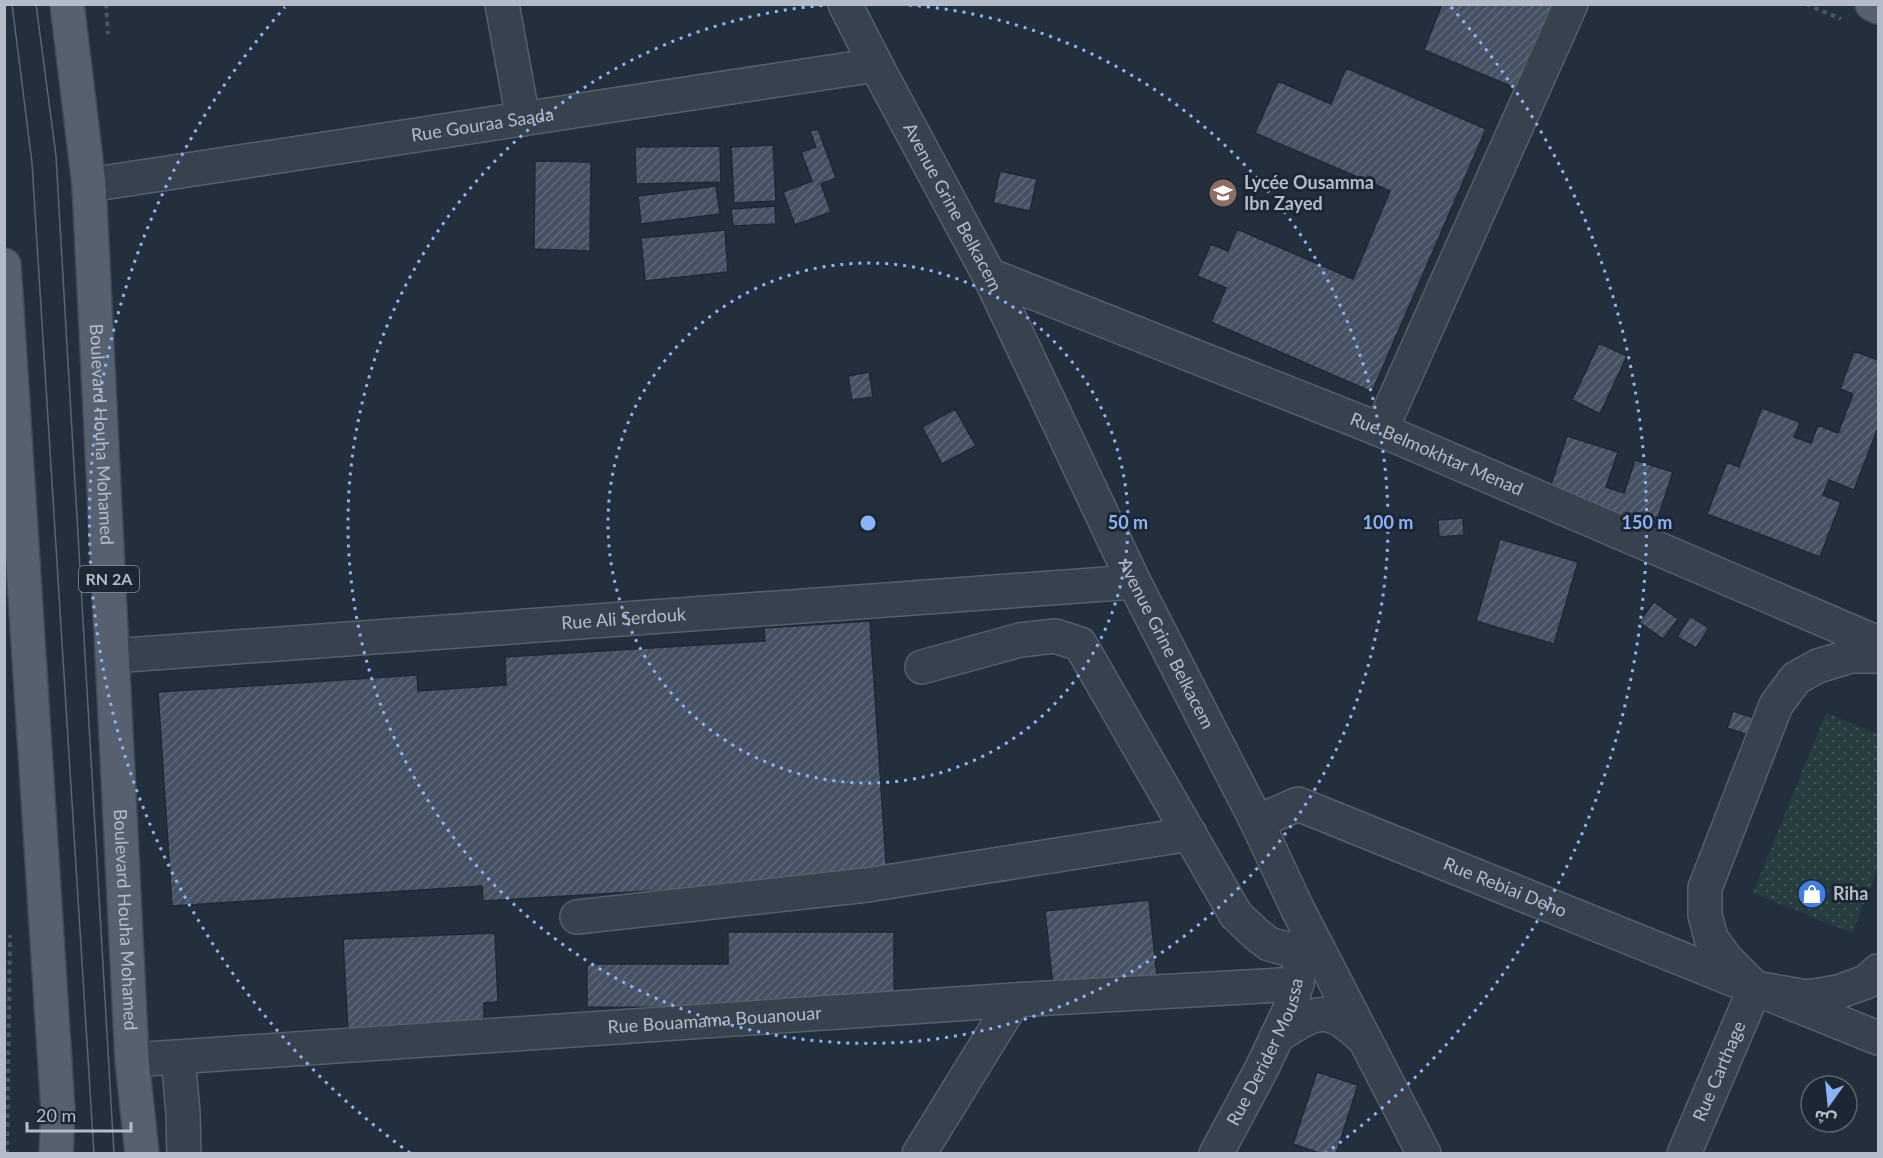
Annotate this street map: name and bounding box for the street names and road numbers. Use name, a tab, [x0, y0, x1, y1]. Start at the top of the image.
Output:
street label: Rue Gouraa Saada	[409, 102, 555, 146]
street label: Avenue Grine Belkacem	[899, 119, 1007, 295]
street label: Boulevard Houha Mohamed	[86, 323, 119, 546]
street label: Rue Belmokhtar Menad	[1347, 407, 1527, 500]
street label: Avenue Grine Belkacem	[1114, 555, 1219, 732]
road number: RN 2A	[79, 566, 139, 592]
street label: Rue Ali Serdouk	[561, 602, 687, 633]
street label: Boulevard Houha Mohamed	[110, 808, 143, 1031]
street label: Rue Rebiai Deho	[1441, 852, 1570, 921]
street label: Rue Derider Moussa	[1221, 976, 1307, 1129]
street label: Rue Bouamama Bouanouar	[607, 1001, 823, 1038]
street label: Rue Carthage	[1687, 1017, 1750, 1124]

